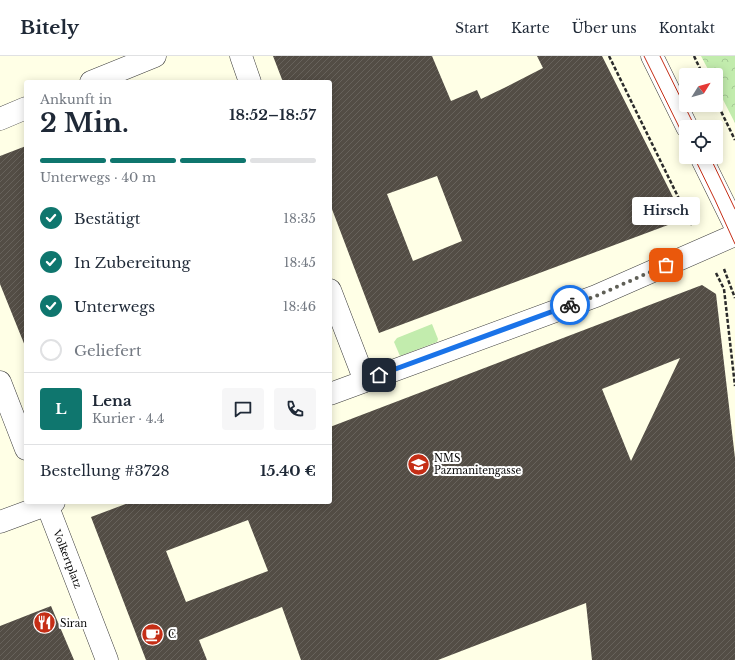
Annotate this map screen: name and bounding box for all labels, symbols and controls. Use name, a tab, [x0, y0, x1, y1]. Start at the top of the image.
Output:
text: Bitely	[20, 16, 79, 39]
text: Start	[455, 19, 489, 37]
text: Karte	[511, 19, 550, 37]
text: Über uns	[572, 19, 637, 37]
text: Kontakt	[659, 19, 715, 37]
north arrow	[679, 68, 723, 112]
map controls	[679, 68, 723, 164]
text: Ankunft in	[40, 91, 112, 108]
text: 18:52–18:57	[229, 105, 316, 124]
text: 2 Min.	[40, 107, 129, 139]
button: locate	[679, 120, 723, 164]
text: Unterwegs · 40 m	[40, 169, 156, 186]
callout: Hirsch	[632, 197, 700, 225]
text: Hirsch	[643, 202, 689, 219]
icon: check	[40, 207, 62, 229]
text: Bestätigt	[74, 209, 140, 228]
text: 18:35	[283, 210, 316, 227]
pin	[649, 248, 683, 282]
icon: check	[40, 251, 62, 273]
text: In Zubereitung	[74, 253, 191, 272]
text: 18:45	[284, 254, 316, 271]
icon: bag	[655, 254, 677, 276]
courier	[550, 285, 590, 325]
icon: bike	[559, 294, 581, 316]
icon: check	[40, 295, 62, 317]
text: Unterwegs	[74, 297, 155, 316]
text: 18:46	[283, 298, 316, 315]
text: Geliefert	[74, 341, 142, 360]
pin	[362, 358, 396, 392]
icon: home	[368, 364, 390, 386]
button: chat	[222, 388, 264, 430]
button: phone	[274, 388, 316, 430]
text: Lena	[92, 391, 132, 410]
text: L	[55, 399, 67, 418]
text: Kurier · 4.4	[92, 410, 164, 427]
school or university icon: NMS Pazmanitengasse	[406, 451, 432, 477]
place label: NMS Pazmanitengasse	[434, 452, 521, 477]
text: Bestellung #3728	[40, 461, 170, 480]
text: 15.40 €	[260, 461, 316, 480]
street label: Volkertplatz	[50, 527, 85, 591]
restaurant icon: Siran	[31, 610, 57, 636]
place label: Siran	[60, 617, 87, 630]
cafe icon: C	[139, 621, 165, 647]
place label: C	[168, 628, 176, 641]

